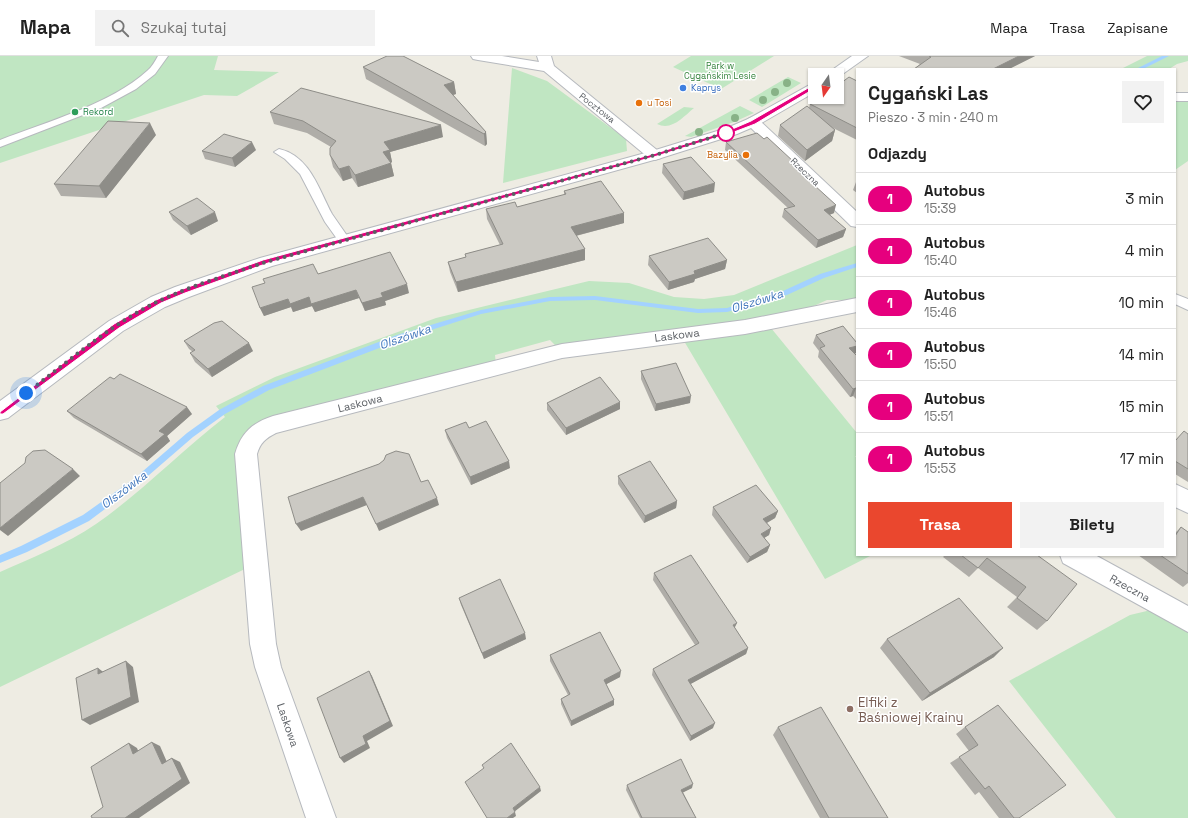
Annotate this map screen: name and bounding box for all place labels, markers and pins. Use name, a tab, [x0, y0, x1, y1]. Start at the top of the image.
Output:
place label: Kaprys	[691, 82, 721, 94]
marker: Kaprys	[678, 83, 688, 93]
place label: u Tosi	[647, 97, 672, 109]
marker: u Tosi	[634, 98, 644, 108]
place label: Rekord	[83, 106, 113, 118]
marker: Rekord	[70, 107, 80, 117]
unlabelled marker	[717, 124, 735, 142]
place label: Bazylia	[707, 149, 738, 161]
marker: Bazylia	[741, 150, 751, 160]
place label: Elfiki z Baśniowej Krainy	[858, 694, 964, 726]
marker: Elfiki z Baśniowej Krainy	[845, 704, 855, 714]

